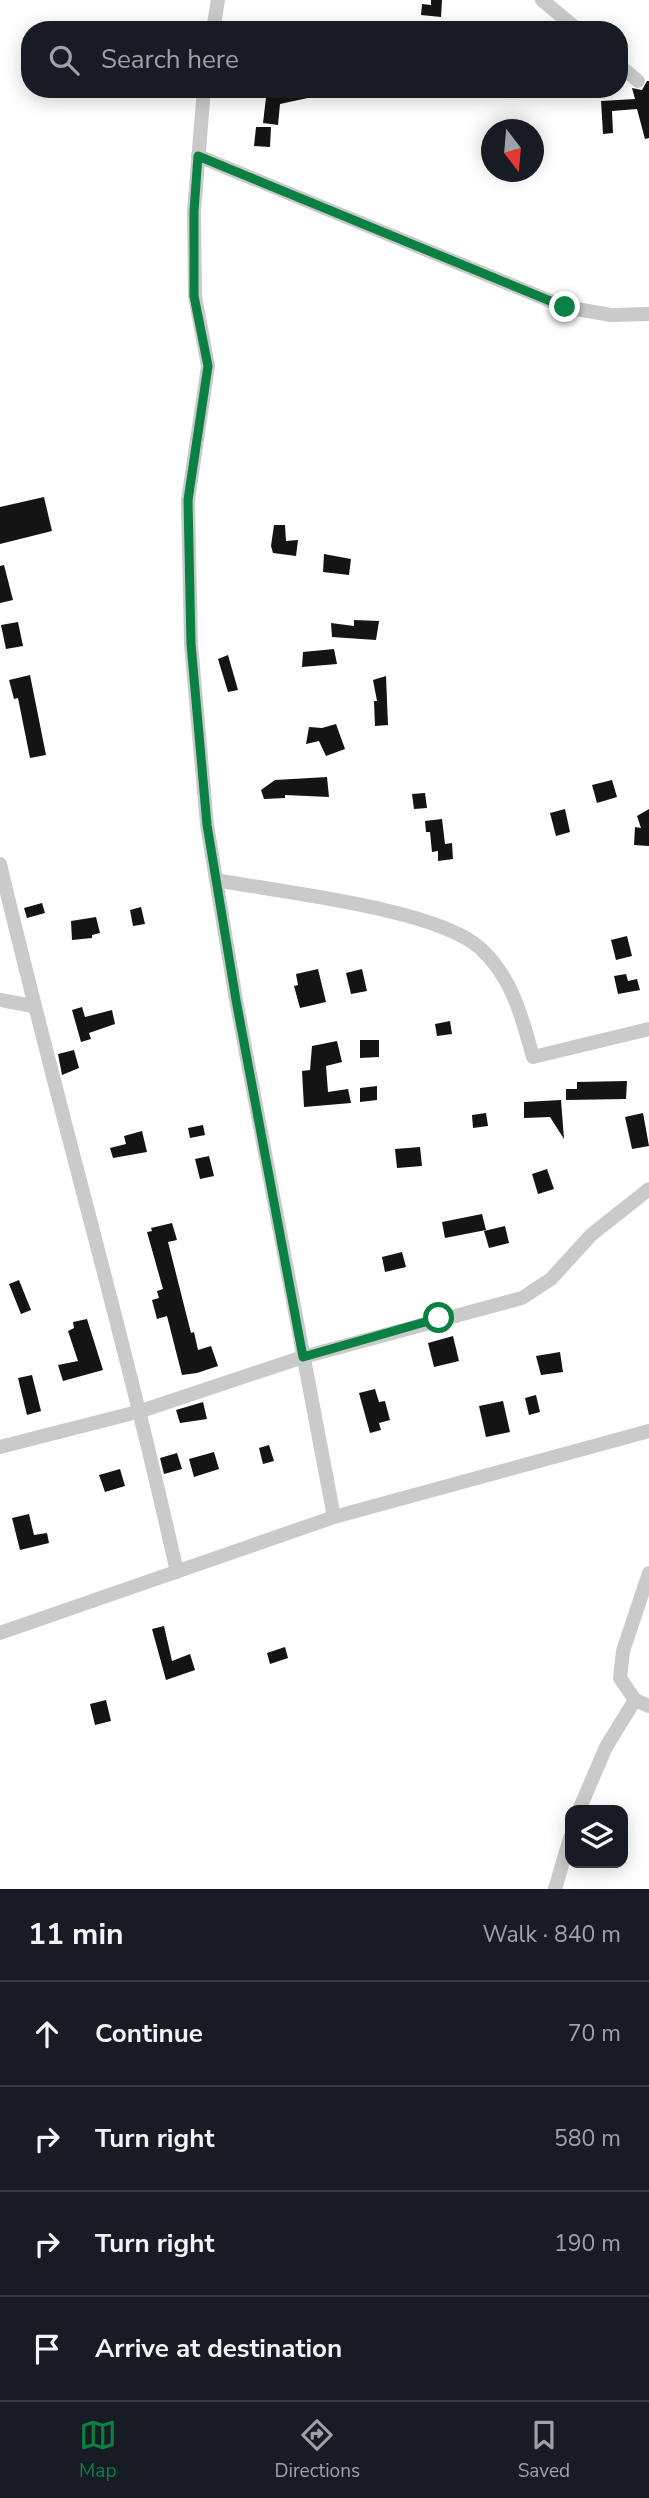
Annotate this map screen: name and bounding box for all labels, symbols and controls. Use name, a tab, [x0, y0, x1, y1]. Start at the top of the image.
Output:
search box	[21, 21, 628, 98]
icon: search	[45, 41, 83, 79]
text: Search here	[101, 42, 239, 77]
north arrow	[481, 119, 544, 182]
route end	[549, 291, 580, 322]
route start	[423, 1302, 454, 1333]
map controls	[565, 1805, 628, 1868]
button: layers	[565, 1805, 628, 1868]
text: 11 min	[28, 1914, 124, 1955]
text: Walk · 840 m	[482, 1919, 621, 1950]
icon: ahead	[28, 2015, 66, 2053]
text: Continue	[95, 2016, 203, 2051]
text: 70 m	[568, 2018, 621, 2049]
icon: right	[28, 2120, 66, 2158]
text: Turn right	[95, 2121, 214, 2156]
text: 580 m	[554, 2123, 621, 2154]
icon: right	[28, 2225, 66, 2263]
text: Turn right	[95, 2226, 214, 2261]
text: 190 m	[554, 2228, 621, 2259]
icon: arrive	[28, 2330, 66, 2368]
text: Arrive at destination	[95, 2331, 342, 2366]
tab: Map	[79, 2416, 117, 2484]
tab: Directions	[274, 2416, 360, 2484]
tab: Saved	[518, 2416, 570, 2484]

